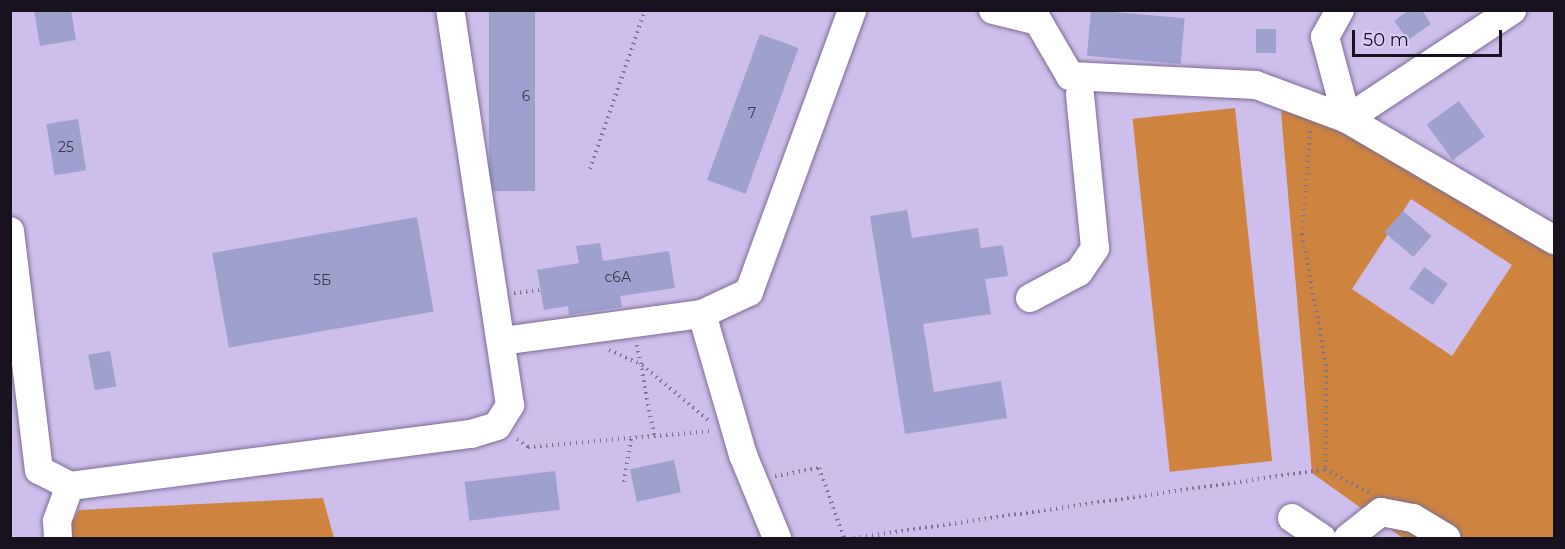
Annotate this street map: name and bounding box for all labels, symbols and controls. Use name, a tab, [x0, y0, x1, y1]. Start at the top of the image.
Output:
scale bar	[1355, 18, 1505, 56]
text: 50 m	[1363, 29, 1409, 51]
house number: 6	[522, 88, 530, 104]
house number: 7	[748, 105, 756, 121]
house number: 25	[58, 139, 74, 155]
house number: с6А	[605, 269, 631, 285]
house number: 5Б	[313, 272, 331, 288]

